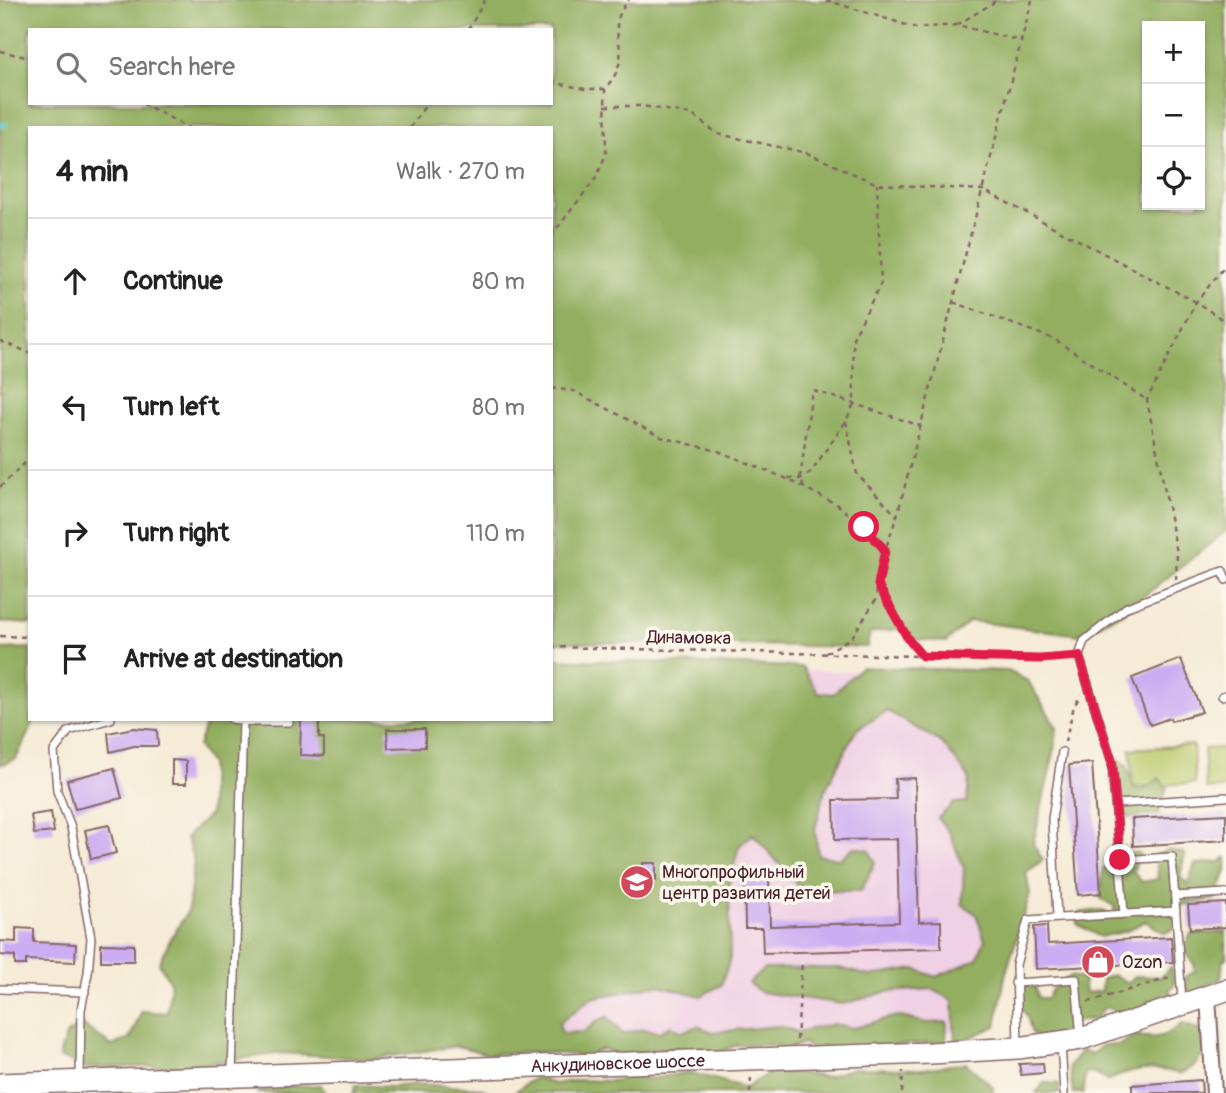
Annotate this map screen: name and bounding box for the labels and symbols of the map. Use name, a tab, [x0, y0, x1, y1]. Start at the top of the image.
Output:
route start	[848, 511, 879, 542]
street label: Динамовка	[646, 626, 731, 650]
route end	[1104, 844, 1135, 875]
place label: Многопрофильный центр развития детей	[662, 861, 831, 905]
school or university icon: Многопрофильный центр развития детей	[618, 863, 656, 901]
shop icon: Ozon	[1079, 943, 1117, 981]
place label: Ozon	[1122, 951, 1162, 974]
street label: Анкудиновское шоссе	[530, 1049, 705, 1078]

